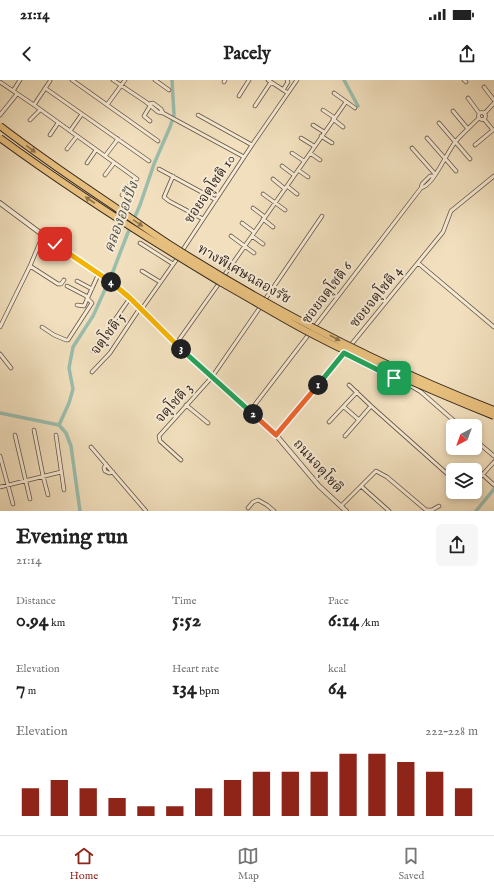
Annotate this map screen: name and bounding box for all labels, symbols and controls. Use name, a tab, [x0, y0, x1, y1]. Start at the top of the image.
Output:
text: 21:14	[20, 5, 50, 24]
icon: back	[16, 43, 38, 65]
text: Pacely	[223, 43, 271, 66]
icon: share	[456, 43, 478, 65]
one-way arrow	[26, 145, 37, 153]
street label: ซอยจตุโชติ 10	[179, 150, 240, 227]
water label: คลองออเป้ง	[99, 178, 143, 255]
one-way arrow	[84, 197, 96, 204]
one-way arrow	[133, 219, 144, 227]
pin	[38, 227, 72, 261]
icon: check	[44, 233, 66, 255]
street label: ทางพิเศษฉลองรัช	[194, 240, 294, 308]
street label: ซอยจตุโชติ 6	[296, 256, 357, 328]
street label: ซอยจตุโชติ 4	[344, 261, 406, 332]
pin: 4	[101, 272, 121, 292]
text: 4	[108, 275, 114, 289]
street label: จตุโชติ 5	[85, 308, 129, 358]
one-way arrow	[329, 335, 340, 342]
pin: 3	[171, 339, 191, 359]
text: 3	[179, 342, 183, 356]
pin	[377, 361, 411, 395]
icon: arrive	[383, 367, 405, 389]
pin: 1	[308, 375, 328, 395]
street label: จตุโชติ 3	[150, 378, 197, 427]
text: 1	[316, 378, 320, 392]
pin: 2	[243, 404, 263, 424]
text: 2	[250, 407, 256, 421]
north arrow	[446, 419, 482, 455]
map controls	[446, 419, 482, 499]
street label: ถนนจตุโชติ	[289, 434, 348, 497]
button: layers	[446, 463, 482, 499]
text: Evening run	[16, 523, 128, 551]
button: share	[436, 524, 478, 566]
text: 21:14	[16, 552, 42, 569]
text: Distance	[16, 594, 56, 608]
text: Time	[172, 594, 196, 608]
text: Pace	[328, 594, 349, 608]
text: 0.94	[16, 608, 49, 633]
text: 5:52	[172, 608, 201, 633]
text: 6:14	[328, 608, 359, 633]
text: km	[49, 616, 65, 630]
text: /km	[359, 616, 380, 630]
text: Elevation	[16, 662, 60, 676]
text: Heart rate	[172, 662, 219, 676]
text: kcal	[328, 662, 346, 676]
text: 7	[16, 676, 25, 701]
text: 134	[172, 676, 197, 701]
text: 64	[328, 676, 346, 701]
text: m	[25, 684, 36, 698]
text: bpm	[197, 684, 219, 698]
text: Elevation	[16, 723, 68, 740]
text: 222–228 m	[425, 723, 478, 740]
tab: Home	[70, 845, 98, 883]
tab: Map	[237, 845, 259, 883]
tab: Saved	[398, 845, 424, 883]

